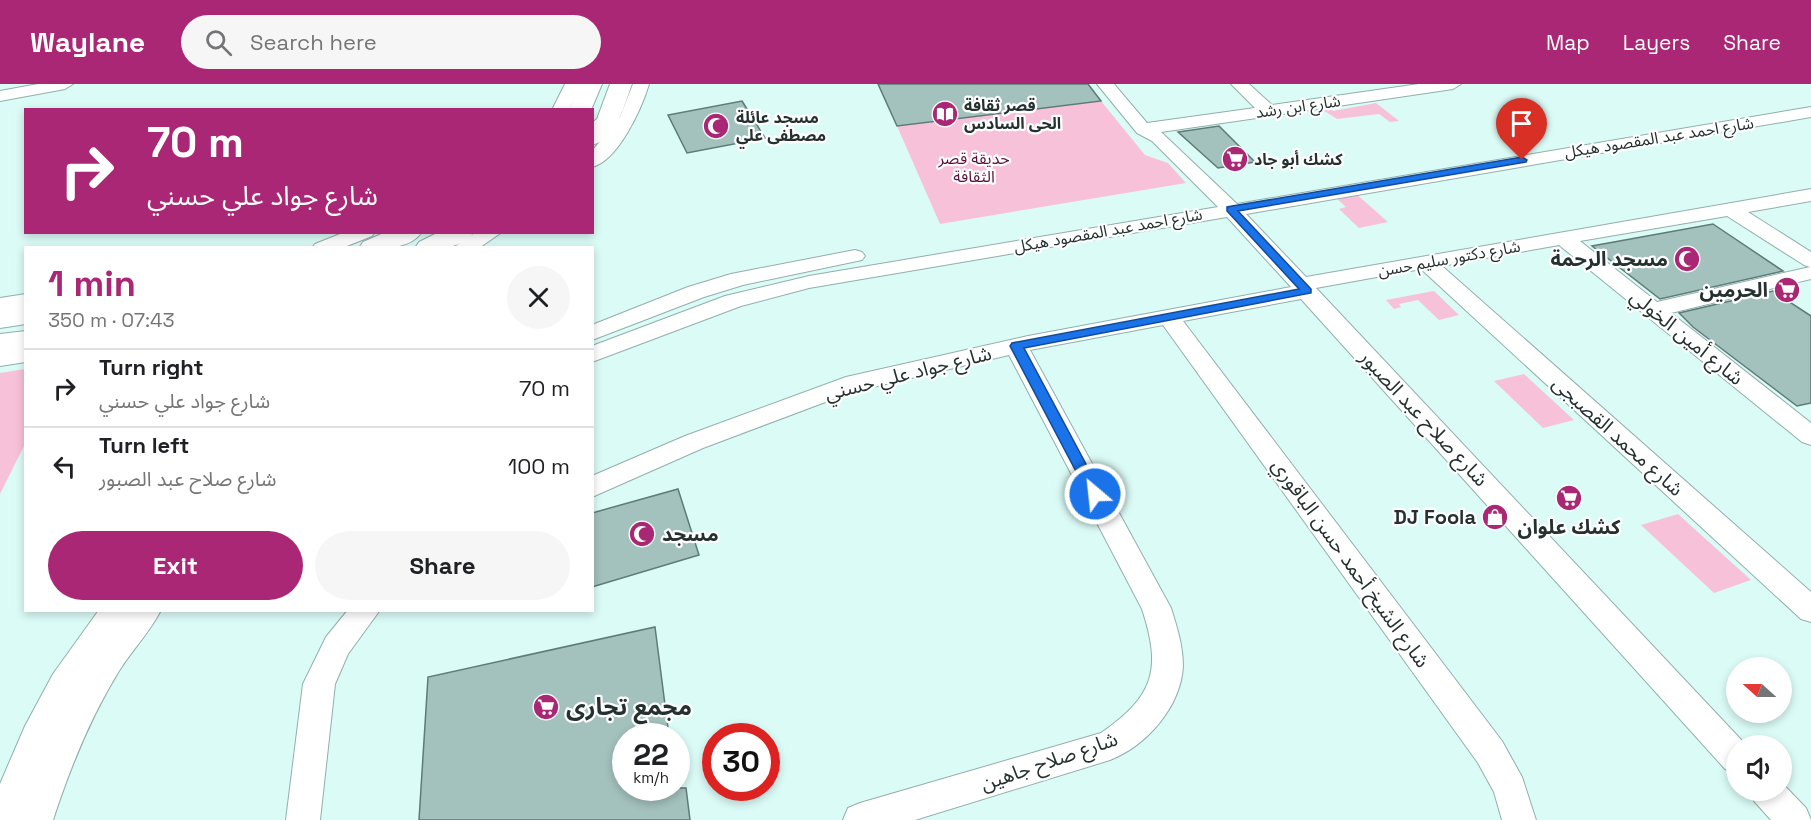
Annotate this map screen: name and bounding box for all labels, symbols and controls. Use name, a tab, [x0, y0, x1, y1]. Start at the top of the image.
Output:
search box	[181, 15, 601, 69]
text: Waylane	[30, 24, 145, 60]
icon: search	[202, 26, 235, 59]
text: Search here	[250, 28, 377, 56]
text: Map	[1546, 29, 1590, 56]
text: Layers	[1623, 29, 1690, 56]
text: Share	[1723, 29, 1781, 56]
street label: شارع ابن رشد	[1254, 90, 1342, 125]
place label: قصر ثقافة الحى السادس	[964, 95, 1061, 134]
pin	[1496, 98, 1547, 160]
library icon: قصر ثقافة الحى السادس	[930, 99, 960, 129]
place label: مسجد عائلة مصطفى علي	[736, 107, 826, 149]
icon: arrive	[1505, 107, 1538, 140]
mosque icon: مسجد عائلة مصطفى علي	[701, 111, 731, 141]
street label: شارع احمد عبد المقصود هيكل	[1563, 112, 1755, 165]
text: 70 m	[147, 116, 244, 169]
icon: right	[48, 132, 126, 210]
supermarket icon: كشك أبو جاد	[1220, 144, 1250, 174]
park label: حديقة قصر الثقافة	[937, 148, 1010, 187]
place label: كشك أبو جاد	[1254, 149, 1343, 170]
text: شارع جواد علي حسني	[147, 178, 378, 213]
street label: شارع احمد عبد المقصود هيكل	[1012, 204, 1204, 259]
street label: شارع دكتور سليم حسن	[1376, 236, 1522, 283]
mosque icon: مسجد الرحمة	[1672, 244, 1702, 274]
place label: مسجد الرحمة	[1551, 246, 1668, 272]
text: 1 min	[48, 261, 136, 307]
button: close	[507, 266, 570, 329]
supermarket icon: الحرمين	[1772, 275, 1802, 305]
place label: الحرمين	[1699, 277, 1768, 303]
street label: شارع أمين الخولي	[1623, 283, 1749, 393]
text: 350 m · 07:43	[48, 307, 175, 333]
street label: شارع جواد علي حسني	[822, 340, 995, 409]
street label: شارع صلاح عبد الصبور	[1352, 344, 1494, 493]
text: Turn right	[99, 353, 204, 381]
street label: شارع محمد القصبجى	[1546, 370, 1689, 503]
icon: right	[48, 372, 81, 405]
text: 70 m	[519, 374, 570, 402]
text: شارع جواد علي حسني	[99, 388, 270, 414]
text: Turn left	[99, 431, 189, 459]
icon: left	[48, 450, 81, 483]
text: 100 m	[508, 452, 570, 480]
street label: شارع الشيخ أحمد حسن الباقوري	[1264, 453, 1436, 674]
position arrow	[1063, 462, 1127, 526]
text: شارع صلاح عبد الصبور	[99, 466, 276, 492]
supermarket icon: كشك علوان	[1554, 483, 1584, 513]
shop icon: DJ Foola	[1480, 502, 1510, 532]
place label: DJ Foola	[1393, 504, 1476, 530]
place label: كشك علوان	[1518, 514, 1621, 540]
mosque icon: مسجد	[627, 519, 657, 549]
place label: مسجد	[662, 521, 719, 547]
button: Exit	[48, 531, 303, 600]
button: Share	[315, 531, 570, 600]
north arrow	[1726, 657, 1792, 723]
map controls	[1726, 657, 1792, 801]
place label: مجمع تجارى	[566, 691, 692, 725]
supermarket icon: مجمع تجارى	[531, 692, 561, 722]
speed limit sign: 30	[702, 723, 780, 801]
street label: شارع صلاح جاهين	[977, 725, 1122, 798]
text: 22	[633, 735, 669, 774]
button: sound	[1726, 735, 1792, 801]
text: km/h	[633, 768, 669, 787]

